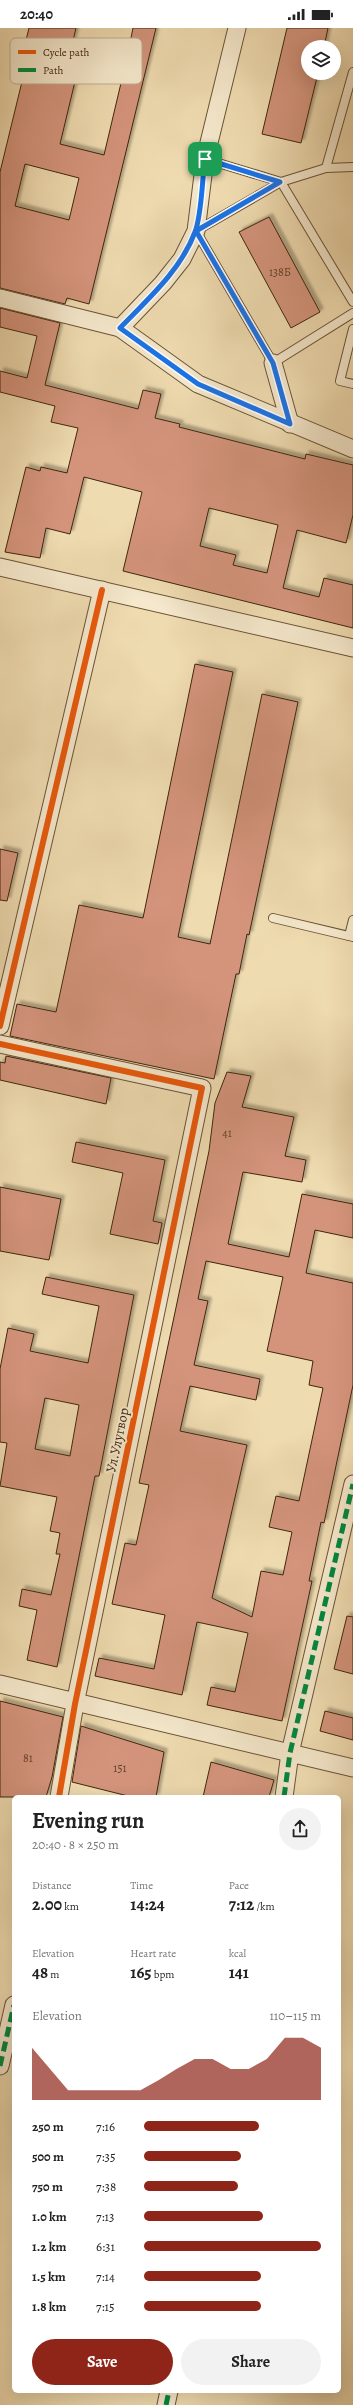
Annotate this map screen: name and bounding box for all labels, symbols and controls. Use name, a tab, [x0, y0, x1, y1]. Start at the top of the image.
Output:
text: 20:40	[20, 4, 53, 24]
legend	[10, 38, 142, 84]
map controls	[301, 40, 341, 80]
button: layers	[301, 40, 341, 80]
text: Cycle path	[43, 45, 90, 60]
text: Path	[43, 63, 64, 78]
pin	[188, 142, 222, 176]
icon: arrive	[194, 148, 216, 170]
house number: 138Б	[269, 264, 291, 280]
house number: 41	[222, 1125, 232, 1141]
street label: Ул.Улугвор	[101, 1406, 134, 1474]
house number: 81	[23, 1750, 33, 1766]
house number: 151	[113, 1760, 127, 1776]
text: Evening run	[32, 1806, 144, 1836]
button: share	[279, 1808, 321, 1850]
text: 20:40 · 8 × 250 m	[32, 1836, 119, 1853]
text: Distance	[32, 1878, 71, 1893]
text: Time	[130, 1878, 153, 1893]
text: Pace	[229, 1878, 249, 1893]
text: 2.00	[32, 1893, 62, 1916]
text: 14:24	[130, 1893, 165, 1916]
text: 7:12	[229, 1893, 254, 1916]
text: km	[62, 1899, 79, 1914]
text: /km	[254, 1899, 275, 1914]
text: Elevation	[32, 1946, 74, 1961]
text: Heart rate	[130, 1946, 176, 1961]
text: kcal	[229, 1946, 246, 1961]
text: 48	[32, 1961, 48, 1984]
text: 165	[130, 1961, 152, 1984]
text: 141	[229, 1961, 249, 1984]
text: m	[48, 1967, 60, 1982]
text: bpm	[152, 1967, 174, 1982]
text: Elevation	[32, 2007, 82, 2024]
text: 110–115 m	[269, 2007, 321, 2024]
text: 250 m	[32, 2118, 64, 2135]
text: 7:16	[96, 2118, 115, 2135]
text: 500 m	[32, 2148, 64, 2165]
text: 7:35	[96, 2148, 116, 2165]
text: 750 m	[32, 2178, 63, 2195]
text: 7:38	[96, 2178, 116, 2195]
text: 1.0 km	[32, 2208, 67, 2225]
text: 7:13	[96, 2208, 114, 2225]
text: 1.2 km	[32, 2238, 66, 2255]
text: 6:31	[96, 2238, 115, 2255]
text: 1.5 km	[32, 2268, 66, 2285]
text: 7:14	[96, 2268, 115, 2285]
text: 1.8 km	[32, 2298, 66, 2315]
text: 7:15	[96, 2298, 115, 2315]
button: Save	[32, 2339, 173, 2385]
button: Share	[181, 2339, 321, 2385]

